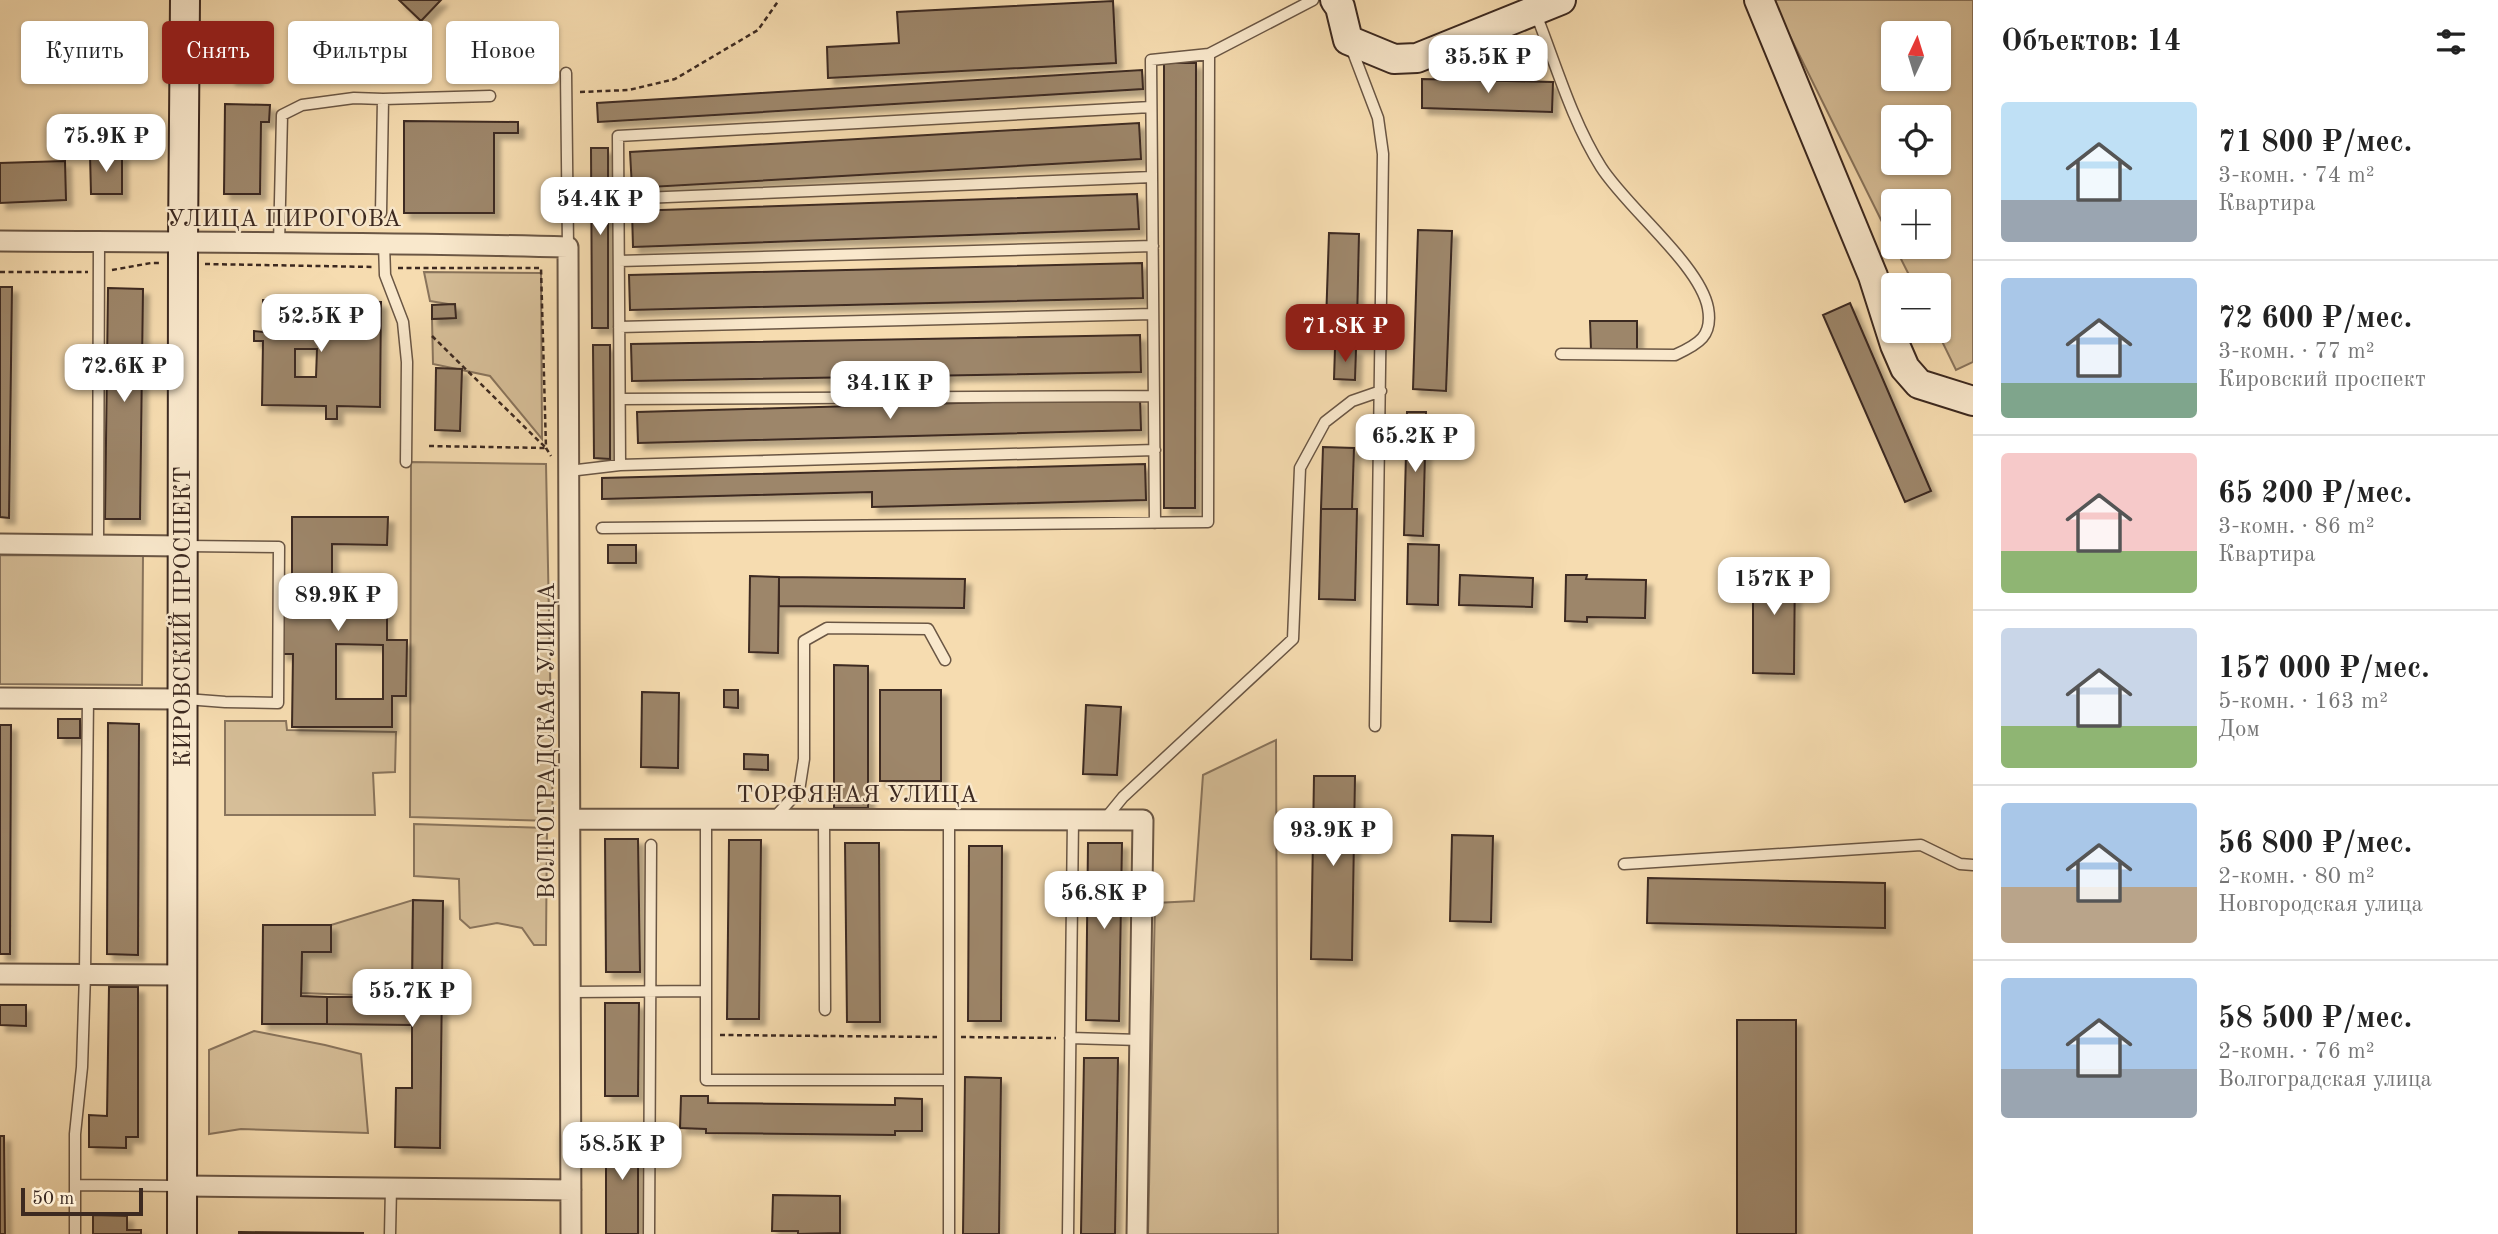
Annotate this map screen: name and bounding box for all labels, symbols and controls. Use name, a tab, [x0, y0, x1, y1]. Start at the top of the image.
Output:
chip: Купить	[21, 21, 148, 84]
chip: Снять	[162, 21, 274, 84]
chip: Фильтры	[288, 21, 432, 84]
chip: Новое	[446, 21, 559, 84]
north arrow	[1881, 21, 1951, 91]
map controls	[1881, 21, 1951, 343]
icon: filters	[2432, 23, 2470, 61]
text: Объектов: 14	[2001, 27, 2181, 57]
pin: 35.5K ₽	[1423, 36, 1553, 95]
text: 35.5K ₽	[1445, 46, 1531, 69]
button: locate	[1881, 105, 1951, 175]
pin: 75.9K ₽	[41, 114, 171, 174]
text: 75.9K ₽	[63, 125, 149, 148]
text: 71 800 ₽/мес.	[2218, 128, 2412, 158]
icon: home	[2057, 130, 2141, 214]
text: 3-комн. · 74 m²	[2218, 164, 2375, 187]
pin: 54.4K ₽	[535, 177, 665, 237]
text: 54.4K ₽	[557, 188, 643, 211]
button: +	[1881, 189, 1951, 259]
text: Квартира	[2218, 192, 2316, 215]
street label: УЛИЦА ПИРОГОВА	[167, 208, 401, 232]
button: −	[1881, 273, 1951, 343]
pin: 52.5K ₽	[256, 294, 386, 354]
pin: 71.8K ₽	[1280, 304, 1410, 364]
text: 72 600 ₽/мес.	[2218, 304, 2412, 334]
text: 52.5K ₽	[278, 305, 364, 328]
icon: home	[2057, 306, 2141, 390]
text: 71.8K ₽	[1302, 315, 1388, 338]
text: 3-комн. · 77 m²	[2218, 340, 2375, 363]
pin: 72.6K ₽	[59, 344, 189, 404]
text: 72.6K ₽	[81, 355, 167, 378]
pin: 34.1K ₽	[825, 362, 955, 421]
text: Кировский проспект	[2218, 368, 2426, 391]
text: 34.1K ₽	[847, 372, 933, 395]
pin: 65.2K ₽	[1350, 414, 1480, 474]
text: 65.2K ₽	[1372, 425, 1458, 448]
street label: КИРОВСКИЙ ПРОСПЕКТ	[167, 466, 196, 768]
text: 65 200 ₽/мес.	[2218, 479, 2412, 509]
icon: home	[2057, 481, 2141, 565]
text: 3-комн. · 86 m²	[2218, 515, 2375, 538]
text: Квартира	[2218, 543, 2316, 566]
pin: 157K ₽	[1717, 558, 1831, 617]
text: 157K ₽	[1734, 568, 1814, 591]
pin: 89.9K ₽	[273, 574, 403, 633]
street label: ВОЛГОГРАДСКАЯ УЛИЦА	[536, 582, 560, 900]
text: 89.9K ₽	[295, 584, 381, 607]
text: 157 000 ₽/мес.	[2218, 654, 2430, 684]
icon: home	[2057, 656, 2141, 740]
text: 5-комн. · 163 m²	[2218, 690, 2388, 713]
text: Дом	[2218, 718, 2260, 741]
street label: ТОРФЯНАЯ УЛИЦА	[736, 784, 978, 808]
pin: 93.9K ₽	[1268, 808, 1398, 868]
text: 93.9K ₽	[1290, 819, 1376, 842]
text: 56 800 ₽/мес.	[2218, 829, 2412, 859]
icon: home	[2057, 831, 2141, 915]
text: 2-комн. · 80 m²	[2218, 865, 2375, 888]
pin: 56.8K ₽	[1039, 872, 1169, 931]
text: 56.8K ₽	[1061, 882, 1147, 905]
text: Новгородская улица	[2218, 893, 2423, 916]
pin: 55.7K ₽	[347, 970, 477, 1029]
text: 55.7K ₽	[369, 980, 455, 1003]
text: 58 500 ₽/мес.	[2218, 1004, 2412, 1034]
icon: home	[2057, 1006, 2141, 1090]
text: 2-комн. · 76 m²	[2218, 1040, 2375, 1063]
text: Волгоградская улица	[2218, 1068, 2432, 1091]
pin: 58.5K ₽	[557, 1122, 687, 1182]
text: 58.5K ₽	[579, 1133, 665, 1156]
scale bar	[21, 1185, 144, 1217]
text: 50 m	[32, 1190, 74, 1209]

